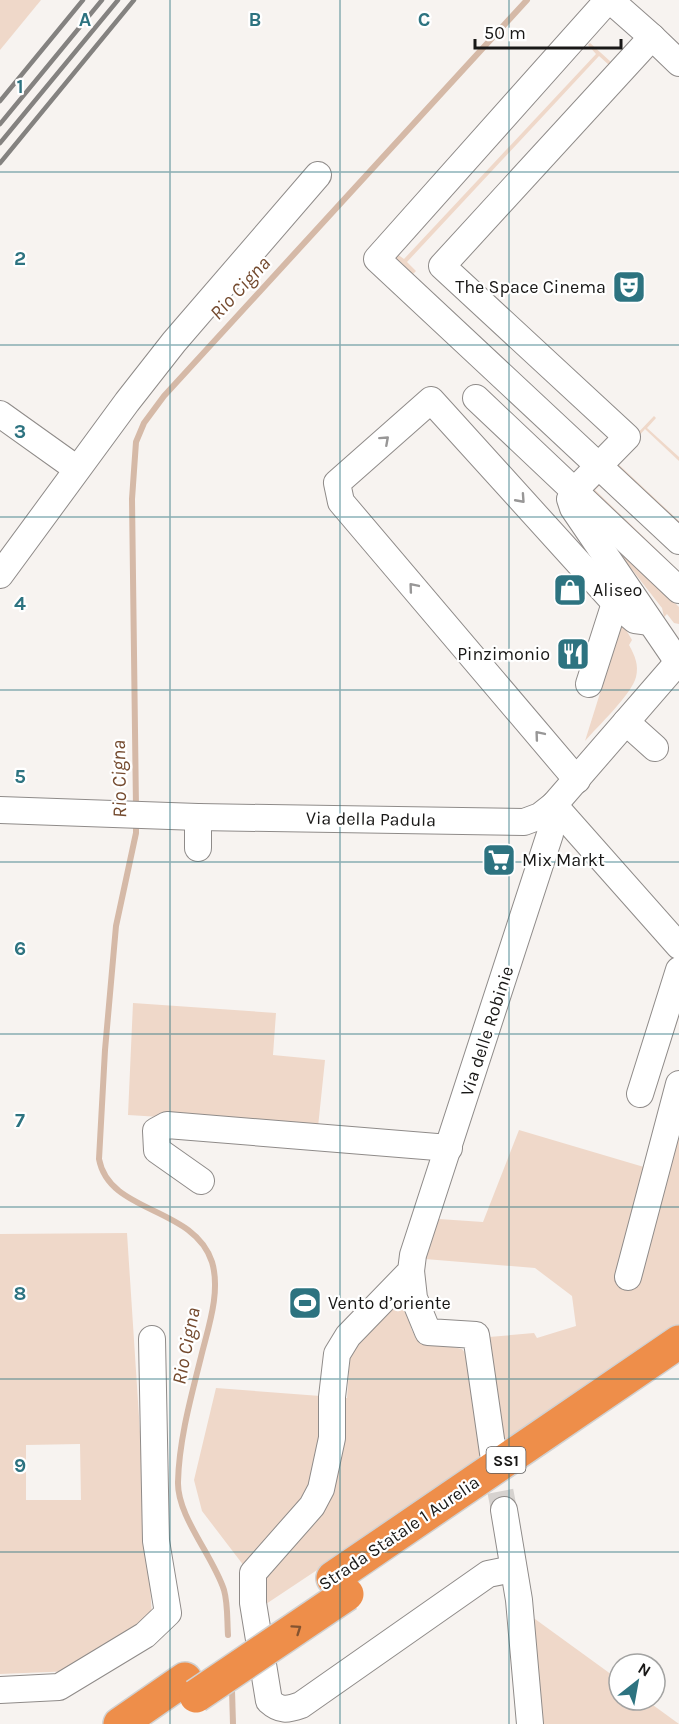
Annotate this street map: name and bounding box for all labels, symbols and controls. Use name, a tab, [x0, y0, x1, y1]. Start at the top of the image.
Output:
text: A	[79, 8, 92, 31]
text: B	[249, 8, 261, 31]
text: C	[418, 8, 430, 31]
scale bar	[475, 12, 620, 50]
text: 50 m	[484, 22, 526, 44]
text: 1	[16, 75, 24, 98]
text: 2	[14, 247, 26, 270]
water label: Rio Cigna	[205, 252, 275, 324]
theatre icon: The Space Cinema	[611, 269, 647, 305]
place label: The Space Cinema	[455, 276, 606, 298]
text: 3	[14, 420, 26, 443]
one-way arrow	[378, 436, 389, 447]
one-way arrow	[514, 492, 525, 503]
shop icon: Aliseo	[552, 572, 588, 608]
place label: Aliseo	[593, 579, 642, 601]
one-way arrow	[409, 582, 420, 593]
text: 4	[14, 592, 26, 615]
restaurant icon: Pinzimonio	[555, 636, 591, 672]
place label: Pinzimonio	[457, 643, 550, 665]
one-way arrow	[535, 731, 546, 742]
water label: Rio Cigna	[107, 740, 131, 818]
text: 5	[14, 765, 26, 788]
street label: Via della Padula	[306, 807, 436, 831]
supermarket icon: Mix Markt	[481, 842, 517, 878]
place label: Mix Markt	[522, 849, 605, 871]
text: 6	[14, 937, 26, 960]
street label: Via delle Robinie	[456, 963, 518, 1099]
text: 7	[15, 1109, 25, 1132]
text: 8	[14, 1282, 26, 1305]
sports icon: Vento d’oriente	[287, 1285, 323, 1321]
place label: Vento d’oriente	[328, 1292, 451, 1314]
water label: Rio Cigna	[167, 1305, 205, 1387]
road number: SS1	[486, 1447, 526, 1473]
text: 9	[14, 1454, 26, 1477]
street label: Strada Statale 1 Aurelia	[314, 1471, 484, 1595]
one-way arrow	[290, 1625, 301, 1636]
north arrow	[607, 1652, 667, 1712]
text: N	[635, 1658, 654, 1681]

